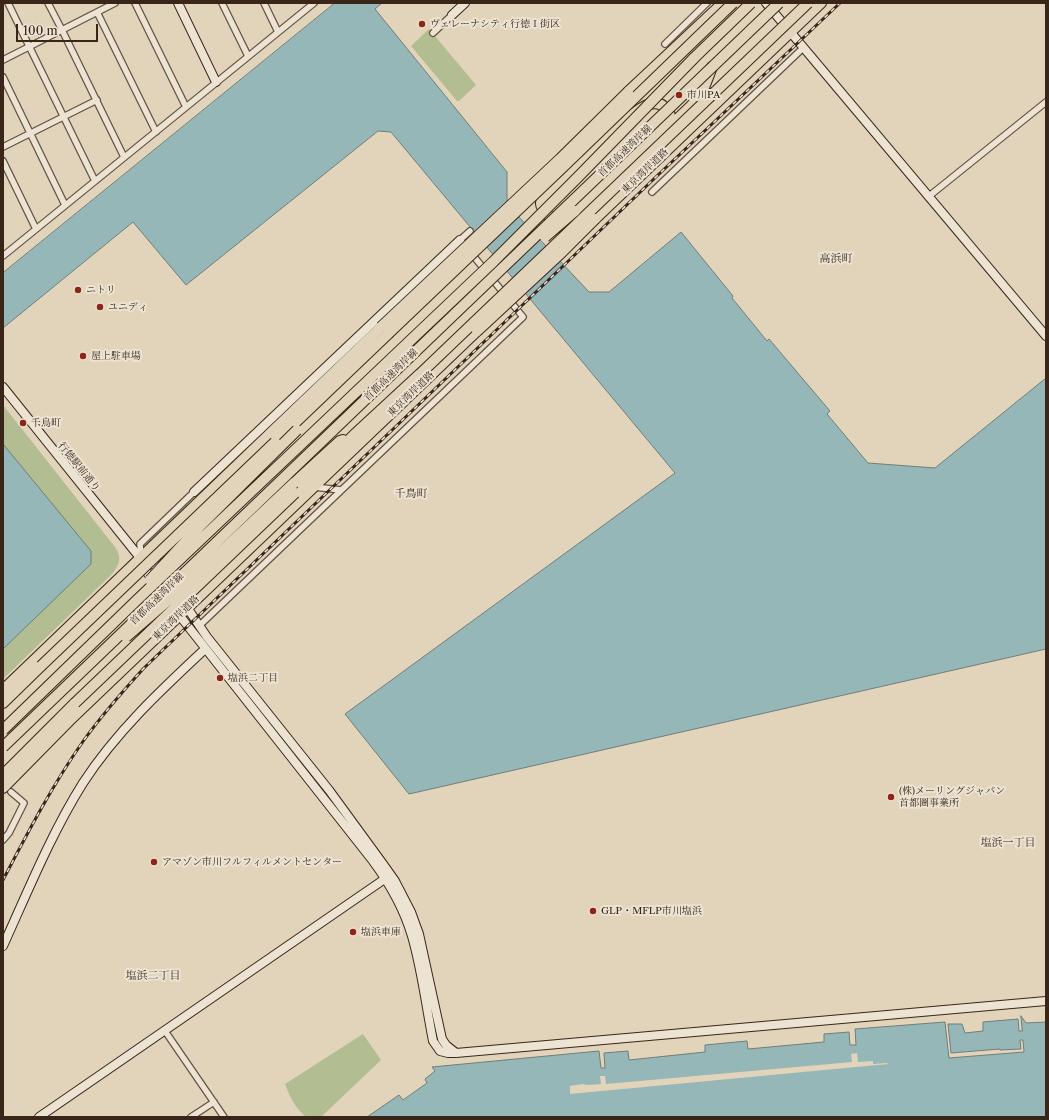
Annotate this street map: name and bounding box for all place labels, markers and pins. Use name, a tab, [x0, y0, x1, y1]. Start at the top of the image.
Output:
place label: ヴェレーナシティ行徳Ⅰ街区	[430, 18, 560, 30]
marker: ヴェレーナシティ行徳Ⅰ街区	[417, 19, 427, 29]
place label: 市川PA	[687, 89, 720, 101]
marker: 市川PA	[674, 90, 684, 100]
place label: ニトリ	[86, 284, 116, 296]
marker: ニトリ	[73, 285, 83, 295]
place label: ユニディ	[108, 301, 148, 313]
marker: ユニディ	[95, 302, 105, 312]
place label: 屋上駐車場	[91, 350, 141, 362]
marker: 屋上駐車場	[78, 351, 88, 361]
place label: 千鳥町	[31, 417, 61, 429]
marker: 千鳥町	[18, 418, 28, 428]
place label: 塩浜二丁目	[228, 672, 278, 684]
marker: 塩浜二丁目	[215, 673, 225, 683]
place label: (株)メーリングジャパン 首都圏事業所	[899, 785, 1005, 808]
marker: (株)メーリングジャパン 首都圏事業所	[886, 792, 896, 802]
place label: アマゾン市川フルフィルメントセンター	[162, 856, 342, 868]
marker: アマゾン市川フルフィルメントセンター	[149, 857, 159, 867]
place label: GLP・MFLP市川塩浜	[601, 905, 702, 917]
marker: GLP・MFLP市川塩浜	[588, 906, 598, 916]
place label: 塩浜車庫	[361, 926, 401, 938]
marker: 塩浜車庫	[348, 927, 358, 937]

